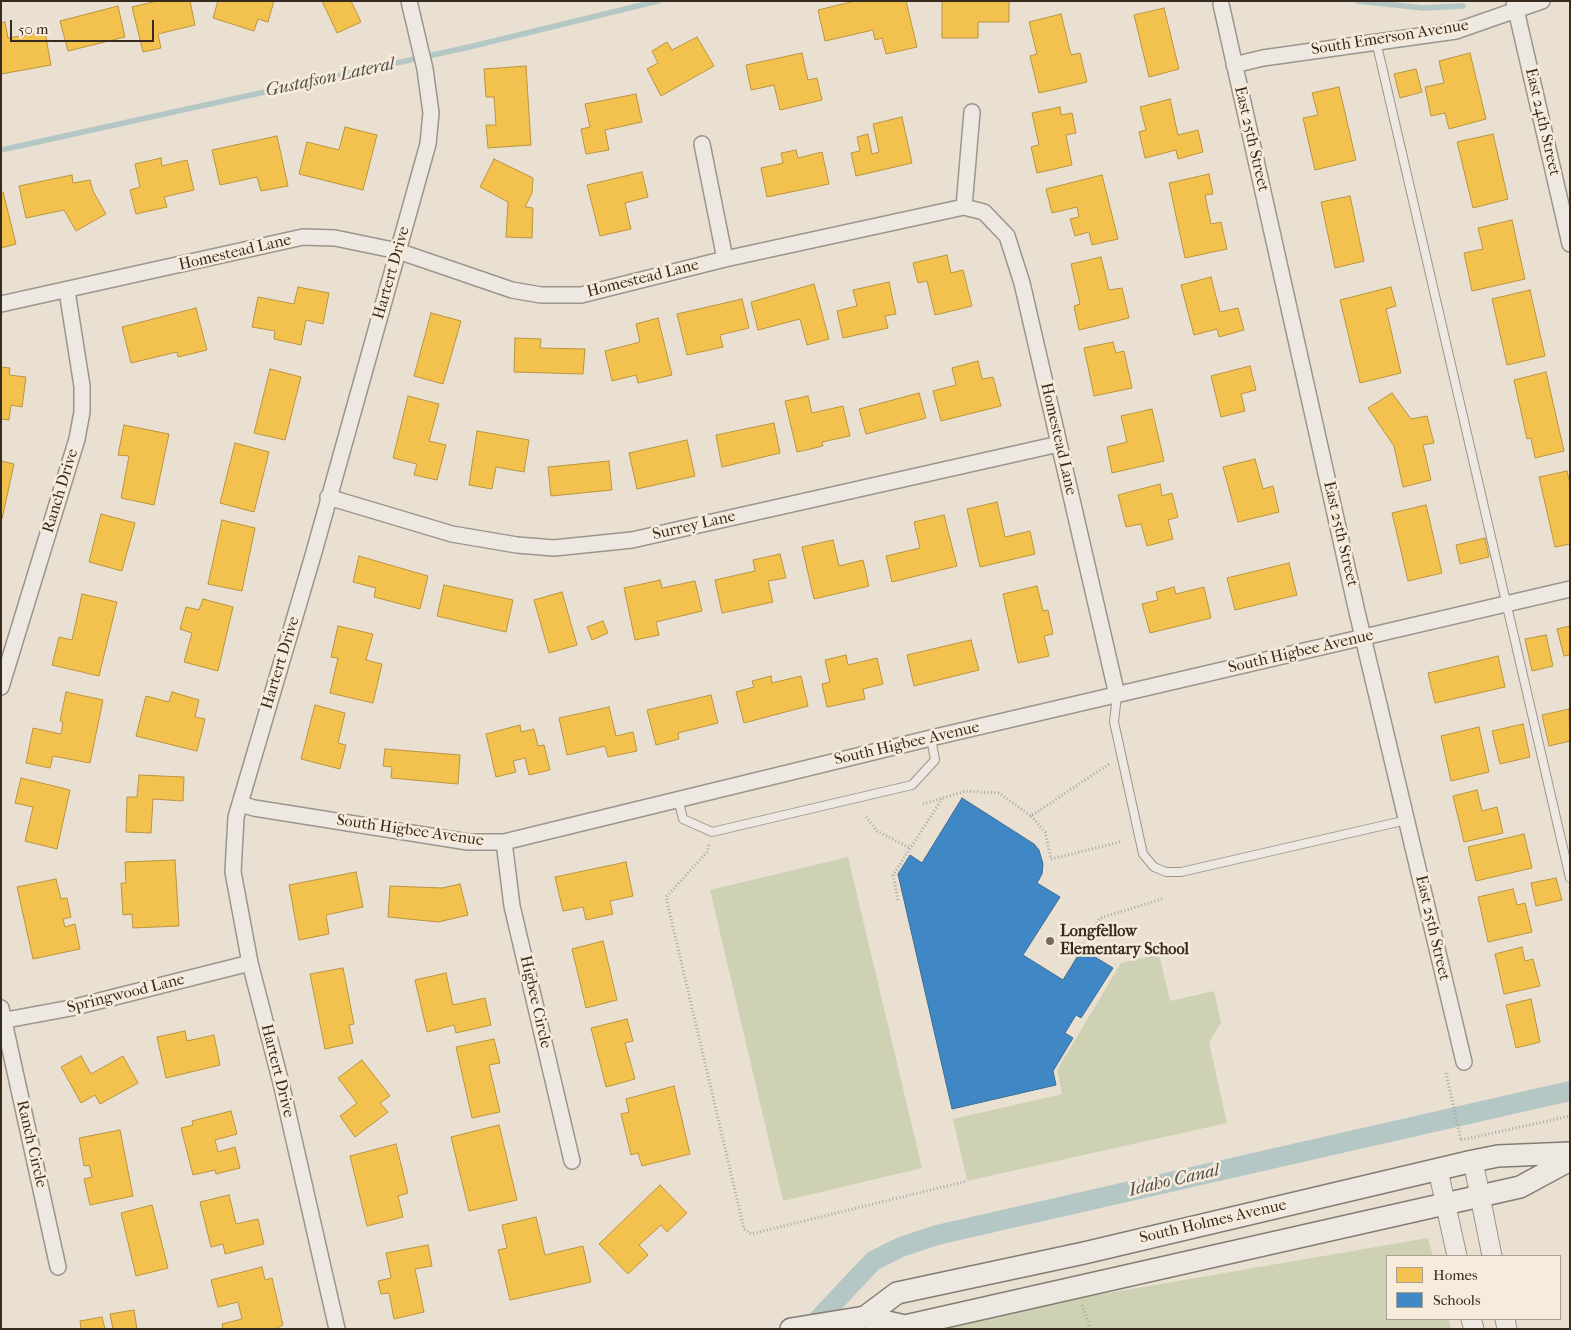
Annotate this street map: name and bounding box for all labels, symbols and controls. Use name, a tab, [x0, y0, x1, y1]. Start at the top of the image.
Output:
scale bar	[12, 10, 156, 42]
street label: South Emerson Avenue	[1310, 16, 1470, 60]
text: 50 m	[18, 20, 48, 38]
water label: Gustafson Lateral	[264, 54, 396, 102]
street label: East 24th Street	[1520, 66, 1564, 178]
street label: East 25th Street	[1230, 84, 1272, 194]
street label: Hartert Drive	[370, 224, 414, 322]
street label: Homestead Lane	[177, 231, 293, 275]
street label: Homestead Lane	[585, 256, 701, 302]
street label: Homestead Lane	[1036, 381, 1080, 497]
street label: Ranch Drive	[39, 447, 83, 535]
street label: East 25th Street	[1319, 479, 1361, 589]
street label: Surrey Lane	[651, 507, 737, 545]
street label: Hartert Drive	[258, 614, 304, 712]
street label: South Higbee Avenue	[1226, 626, 1376, 678]
street label: South Higbee Avenue	[832, 718, 982, 770]
street label: South Higbee Avenue	[335, 811, 485, 851]
street label: East 25th Street	[1411, 873, 1453, 983]
place label: Longfellow Elementary School	[1060, 922, 1189, 960]
marker: Longfellow Elementary School	[1044, 935, 1056, 947]
street label: Higbee Circle	[515, 954, 555, 1050]
street label: Springwood Lane	[65, 970, 187, 1018]
street label: Hartert Drive	[256, 1022, 298, 1120]
street label: Ranch Circle	[12, 1098, 50, 1190]
water label: Idaho Canal	[1127, 1160, 1221, 1202]
street label: South Holmes Avenue	[1138, 1196, 1288, 1248]
legend	[1386, 1255, 1561, 1320]
text: Homes	[1433, 1266, 1478, 1284]
text: Schools	[1433, 1291, 1480, 1309]

